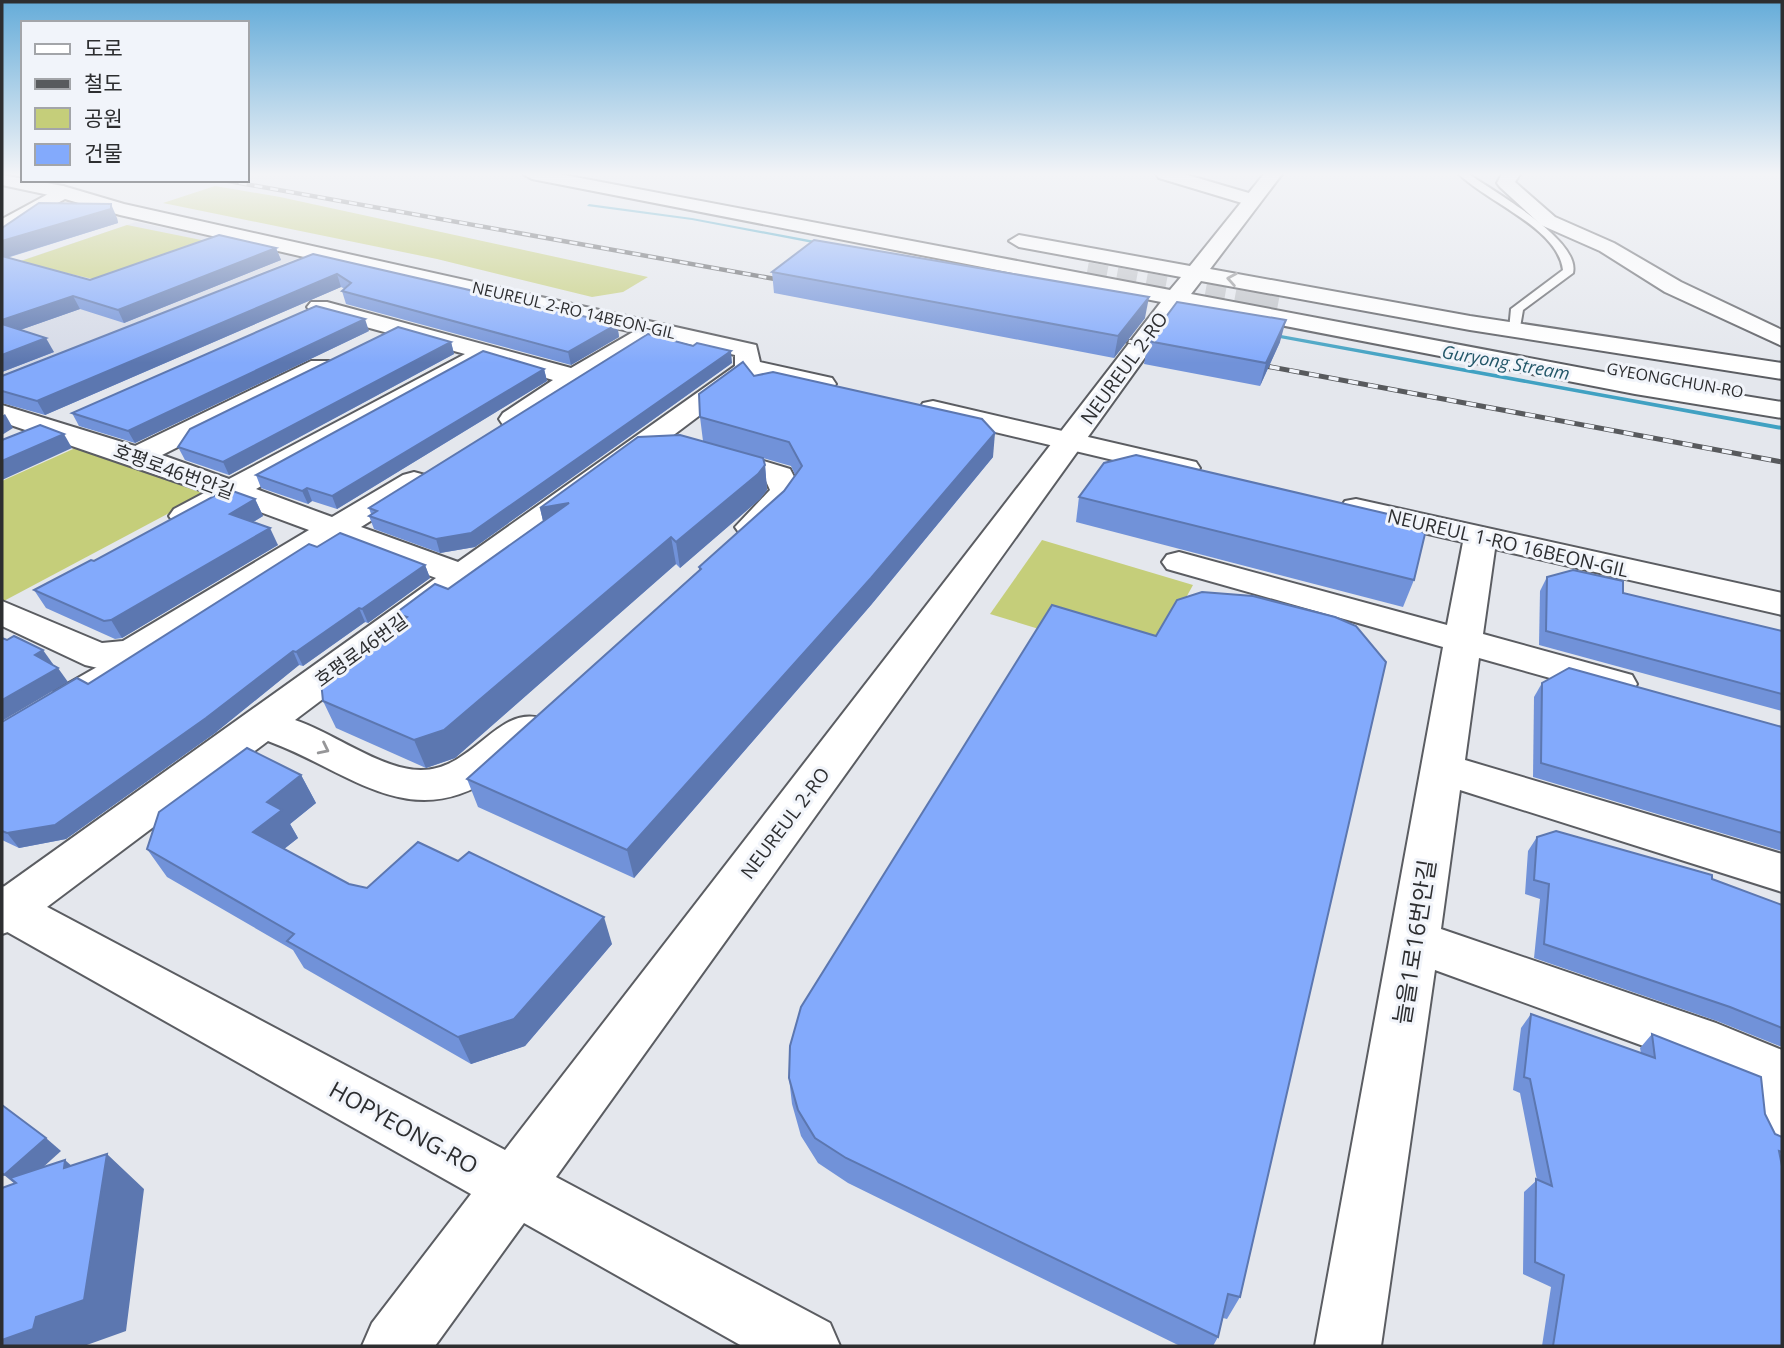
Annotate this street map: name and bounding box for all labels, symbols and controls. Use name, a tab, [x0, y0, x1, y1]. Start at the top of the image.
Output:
legend	[21, 21, 248, 182]
text: 도로	[84, 34, 123, 62]
text: 철도	[84, 69, 123, 97]
text: 공원	[84, 104, 123, 132]
text: 건물	[84, 139, 123, 167]
one-way arrow	[1226, 272, 1238, 287]
street label: NEUREUL 2-RO 14BEON-GIL	[470, 276, 678, 344]
street label: NEUREUL 2-RO	[1074, 306, 1174, 430]
water label: Guryong Stream	[1440, 339, 1572, 385]
street label: GYEONGCHUN-RO	[1605, 357, 1745, 403]
street label: 호평로46번안길	[110, 437, 238, 505]
street label: NEUREUL 1-RO 16BEON-GIL	[1385, 503, 1631, 583]
street label: 호평로46번길	[309, 607, 413, 693]
one-way arrow	[317, 740, 329, 754]
street label: NEUREUL 2-RO	[735, 762, 835, 884]
street label: 늘을1로16번안길	[1385, 857, 1443, 1027]
street label: HOPYEONG-RO	[324, 1073, 484, 1181]

